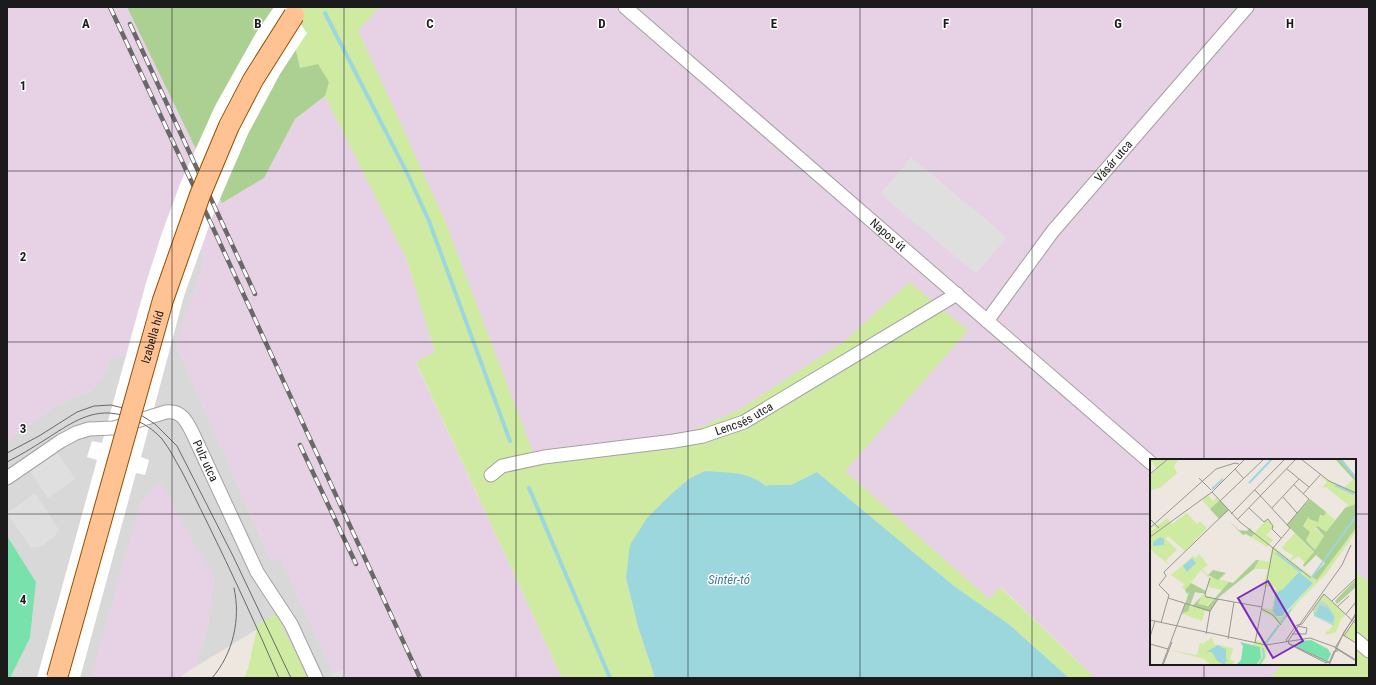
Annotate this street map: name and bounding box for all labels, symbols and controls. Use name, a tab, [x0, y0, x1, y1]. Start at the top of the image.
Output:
text: A	[82, 16, 90, 31]
text: B	[254, 16, 262, 31]
text: C	[426, 16, 434, 31]
text: D	[598, 16, 606, 31]
text: E	[771, 16, 778, 31]
text: F	[943, 16, 949, 31]
text: G	[1114, 16, 1122, 31]
text: H	[1286, 16, 1294, 31]
text: 1	[20, 78, 26, 93]
street label: Vásár utca	[1092, 137, 1135, 185]
street label: Napos út	[867, 216, 909, 255]
text: 2	[20, 249, 27, 264]
street label: Izabella híd	[139, 309, 167, 365]
street label: Lencsés utca	[713, 399, 776, 438]
text: 3	[20, 421, 26, 436]
street label: Pulz utca	[190, 438, 221, 484]
inset map	[1150, 459, 1356, 665]
water label: Sintér-tó	[708, 572, 751, 587]
text: 4	[20, 592, 27, 607]

